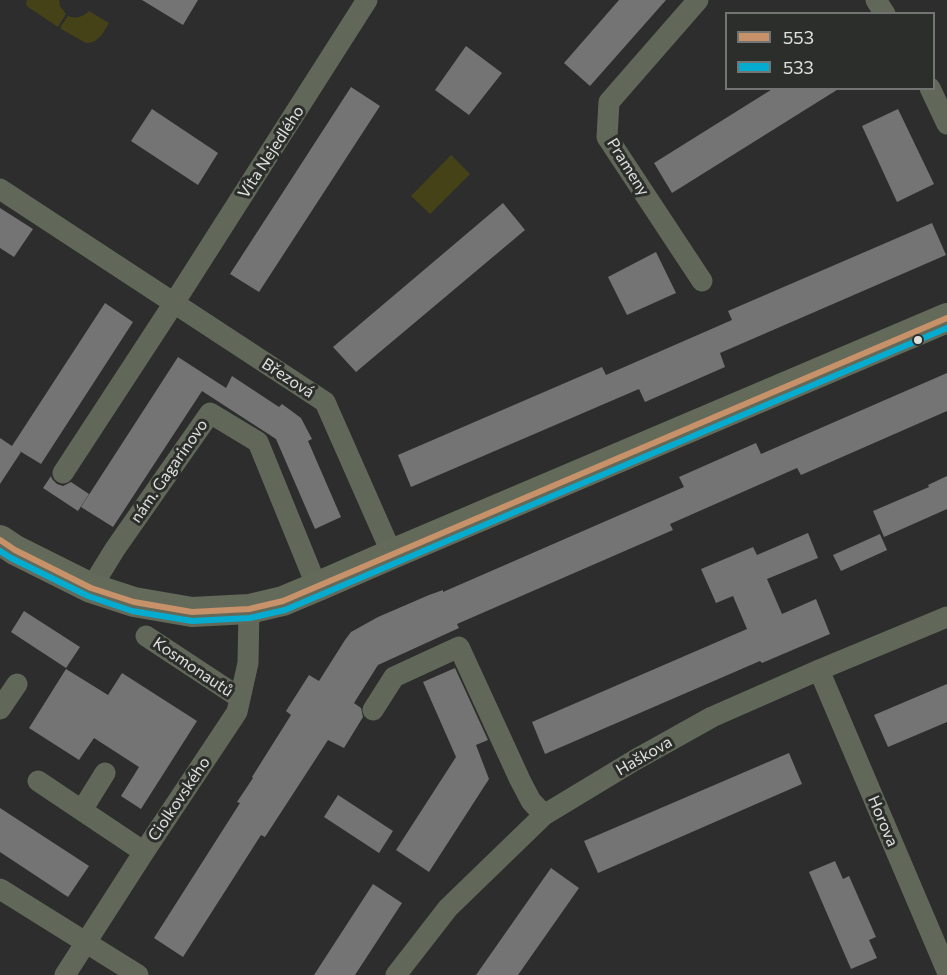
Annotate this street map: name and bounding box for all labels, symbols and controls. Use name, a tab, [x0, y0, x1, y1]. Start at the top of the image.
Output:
legend	[725, 12, 935, 90]
text: 553	[783, 26, 814, 48]
text: 533	[783, 56, 814, 78]
street label: Víta Nejedlého	[234, 102, 308, 202]
street label: Prameny	[603, 135, 653, 199]
unlabelled marker	[912, 334, 924, 346]
street label: Březová	[258, 354, 318, 402]
street label: nám. Gagarinovo	[126, 416, 212, 526]
street label: Kosmonautů	[149, 633, 237, 701]
street label: Haškova	[613, 732, 675, 780]
street label: Ciolkovského	[144, 753, 214, 845]
street label: Horova	[864, 793, 902, 849]

